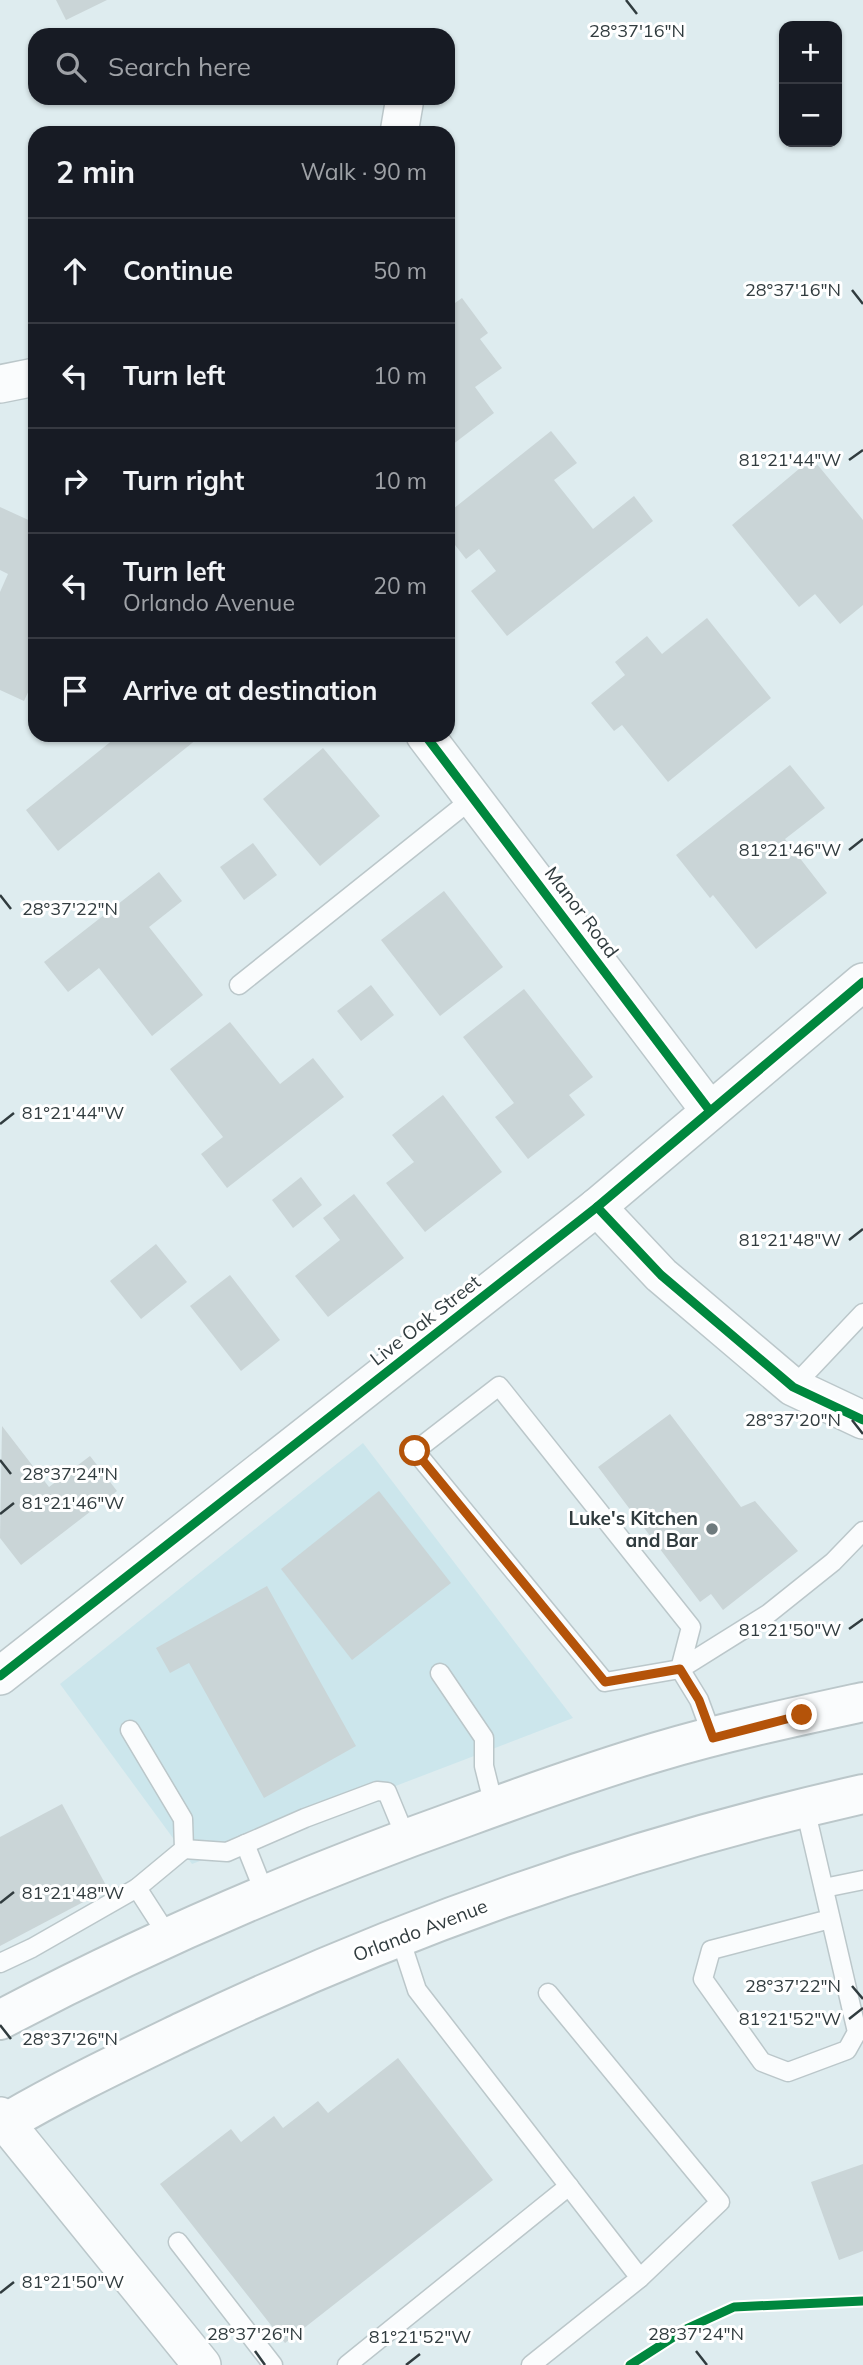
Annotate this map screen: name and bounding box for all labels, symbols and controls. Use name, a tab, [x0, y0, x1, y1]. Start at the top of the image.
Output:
text: 28°37'16"N	[589, 19, 685, 42]
map controls	[779, 21, 842, 147]
button: +	[779, 21, 842, 84]
search box	[28, 28, 455, 105]
icon: search	[52, 48, 90, 86]
text: Search here	[108, 50, 251, 83]
button: −	[779, 84, 842, 147]
text: 2 min	[56, 153, 135, 191]
text: Walk · 90 m	[301, 157, 427, 186]
icon: ahead	[56, 252, 94, 290]
text: Continue	[123, 254, 233, 287]
text: 50 m	[373, 256, 427, 285]
text: 28°37'16"N	[745, 278, 841, 301]
icon: left	[56, 357, 94, 395]
text: Turn left	[123, 359, 225, 392]
text: 10 m	[373, 361, 427, 390]
text: 81°21'44"W	[739, 448, 841, 471]
icon: right	[56, 462, 94, 500]
text: Turn right	[123, 464, 244, 497]
text: 10 m	[373, 466, 427, 495]
text: Turn left	[123, 555, 225, 588]
icon: left	[56, 567, 94, 605]
text: 20 m	[373, 571, 427, 600]
text: Orlando Avenue	[123, 588, 295, 617]
icon: arrive	[56, 672, 94, 710]
text: Arrive at destination	[123, 674, 378, 707]
text: 81°21'46"W	[739, 838, 841, 861]
street label: Manor Road	[540, 862, 624, 962]
text: 28°37'22"N	[22, 897, 118, 920]
text: 81°21'44"W	[22, 1101, 124, 1124]
text: 81°21'48"W	[739, 1228, 841, 1251]
street label: Live Oak Street	[365, 1269, 485, 1371]
text: 28°37'20"N	[745, 1408, 841, 1431]
route start	[399, 1435, 430, 1466]
text: 28°37'24"N	[22, 1462, 118, 1485]
text: 81°21'46"W	[22, 1491, 124, 1514]
place label: Luke's Kitchen and Bar	[569, 1506, 699, 1552]
marker: Luke's Kitchen and Bar	[704, 1521, 720, 1537]
text: 81°21'50"W	[739, 1618, 841, 1641]
route end	[786, 1699, 817, 1730]
text: 81°21'48"W	[22, 1881, 124, 1904]
street label: Orlando Avenue	[349, 1893, 491, 1967]
text: 28°37'22"N	[745, 1974, 841, 1997]
text: 81°21'52"W	[739, 2007, 841, 2030]
text: 28°37'26"N	[22, 2027, 118, 2050]
text: 81°21'50"W	[22, 2270, 124, 2293]
text: 28°37'26"N	[207, 2322, 303, 2345]
text: 28°37'24"N	[648, 2322, 744, 2345]
text: 81°21'52"W	[369, 2325, 471, 2348]

